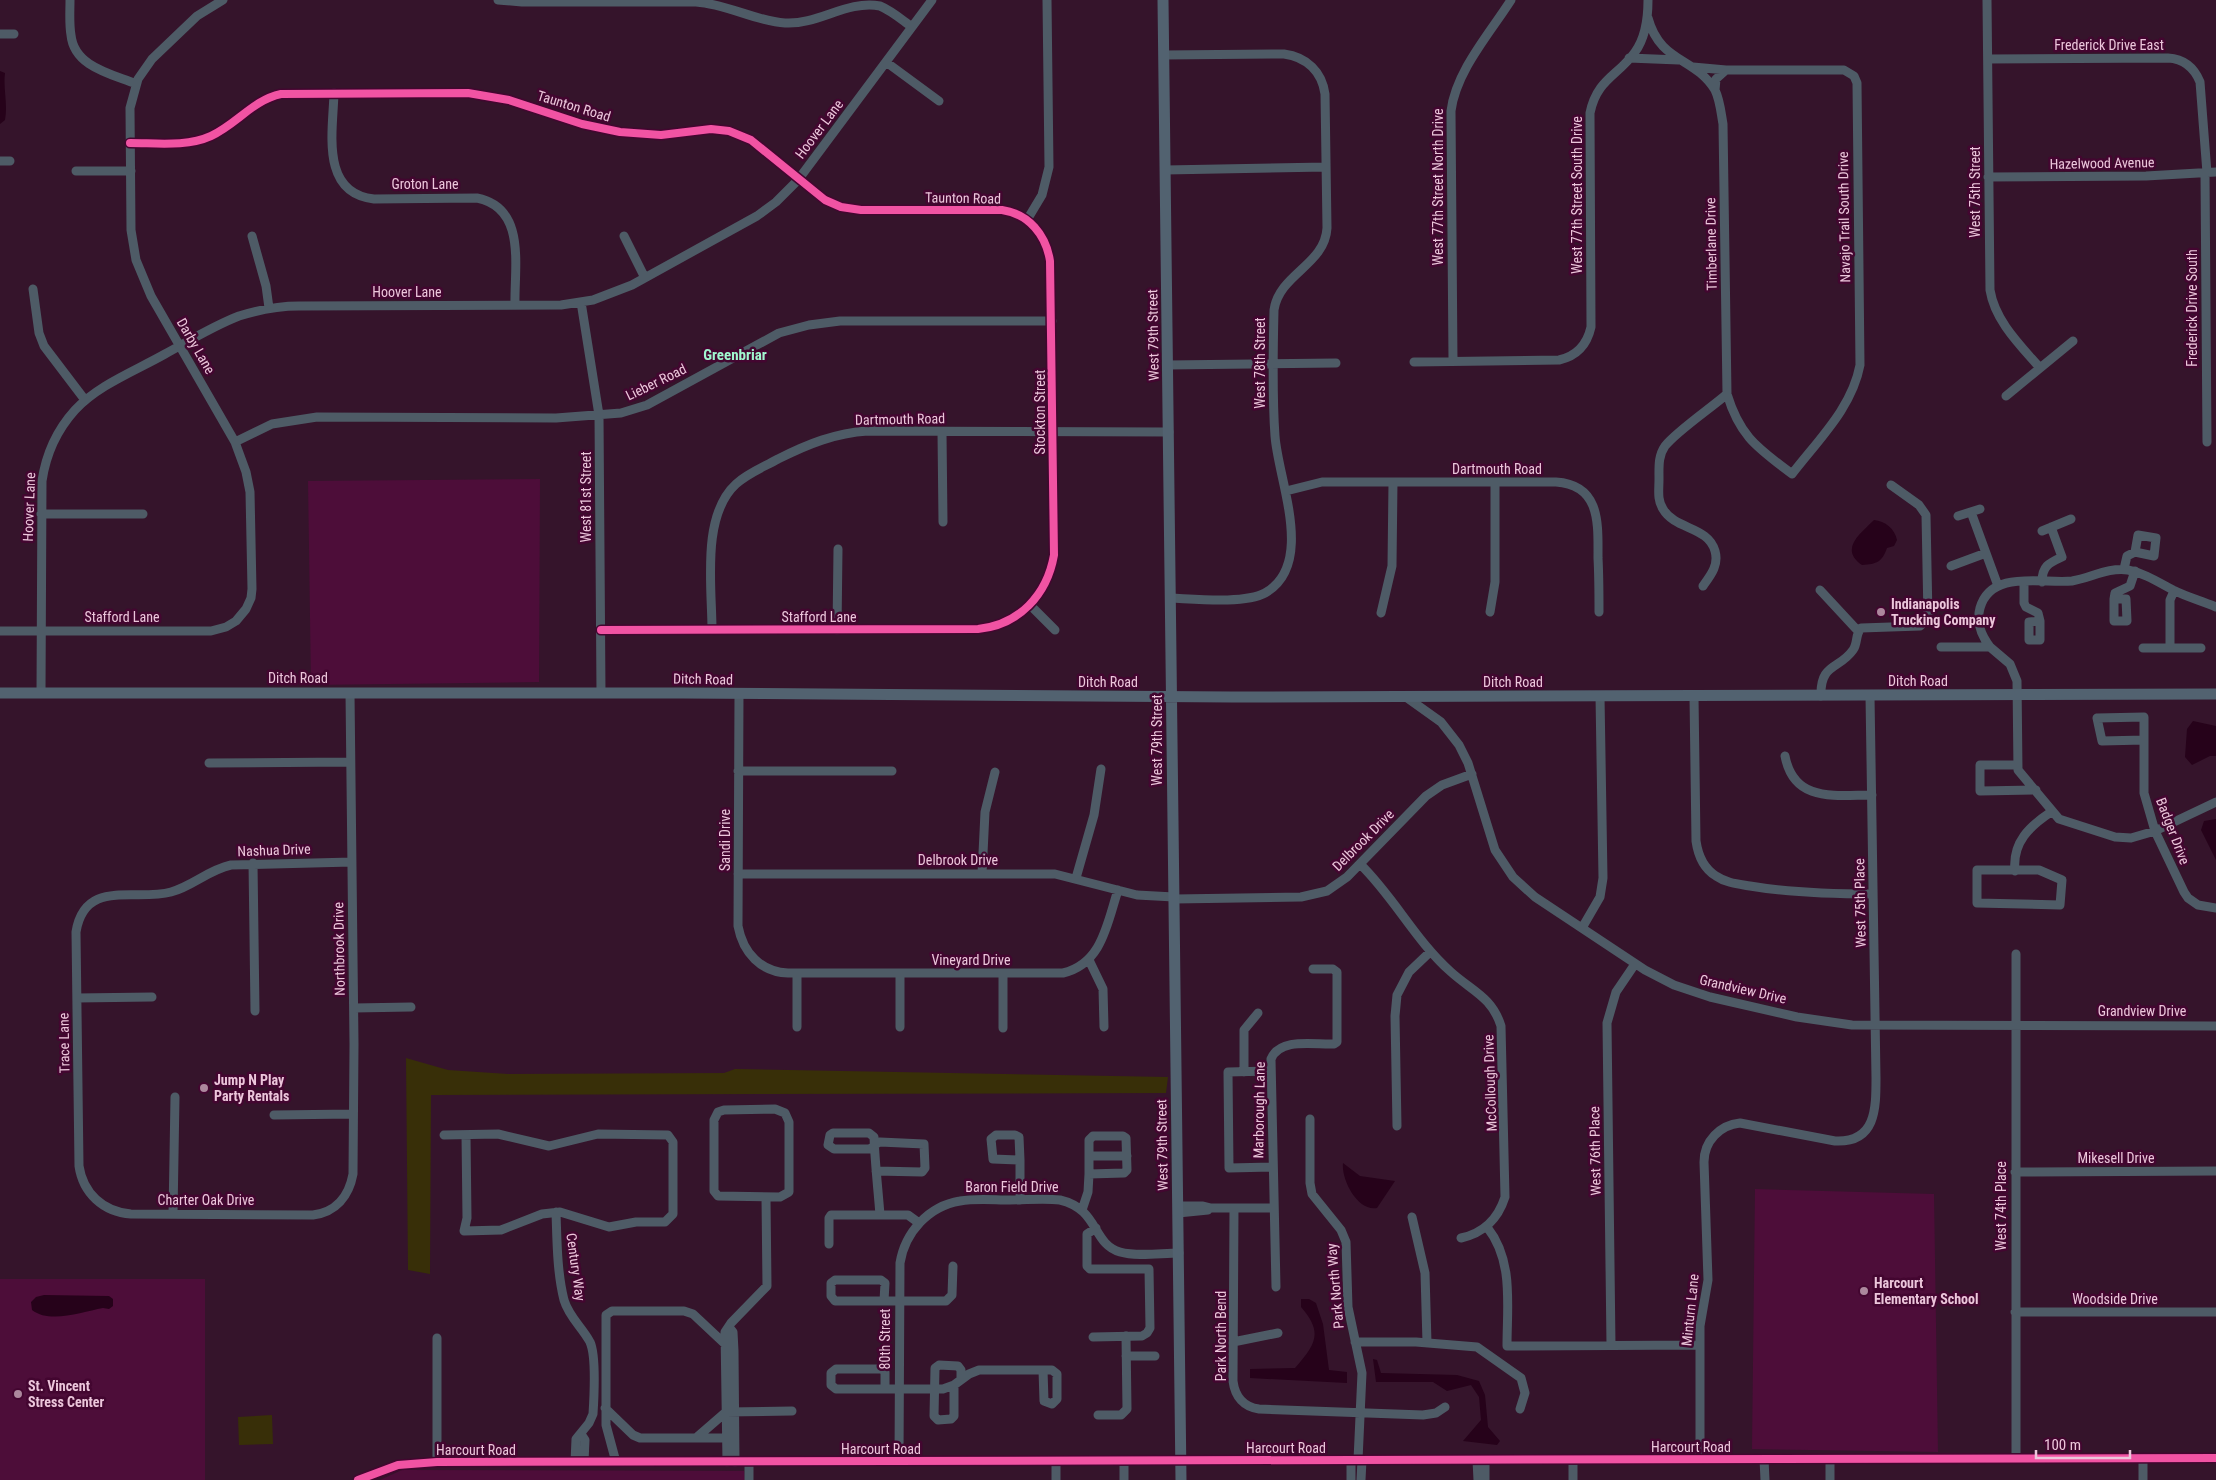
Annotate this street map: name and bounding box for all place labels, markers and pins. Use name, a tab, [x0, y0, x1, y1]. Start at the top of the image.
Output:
place label: Indianapolis Trucking Company	[1891, 596, 1996, 628]
marker: Indianapolis Trucking Company	[1875, 606, 1887, 618]
place label: Jump N Play Party Rentals	[214, 1072, 289, 1104]
marker: Jump N Play Party Rentals	[198, 1082, 210, 1094]
place label: Harcourt Elementary School	[1874, 1275, 1979, 1307]
marker: Harcourt Elementary School	[1858, 1285, 1870, 1297]
place label: St. Vincent Stress Center	[28, 1378, 105, 1410]
marker: St. Vincent Stress Center	[12, 1388, 24, 1400]

